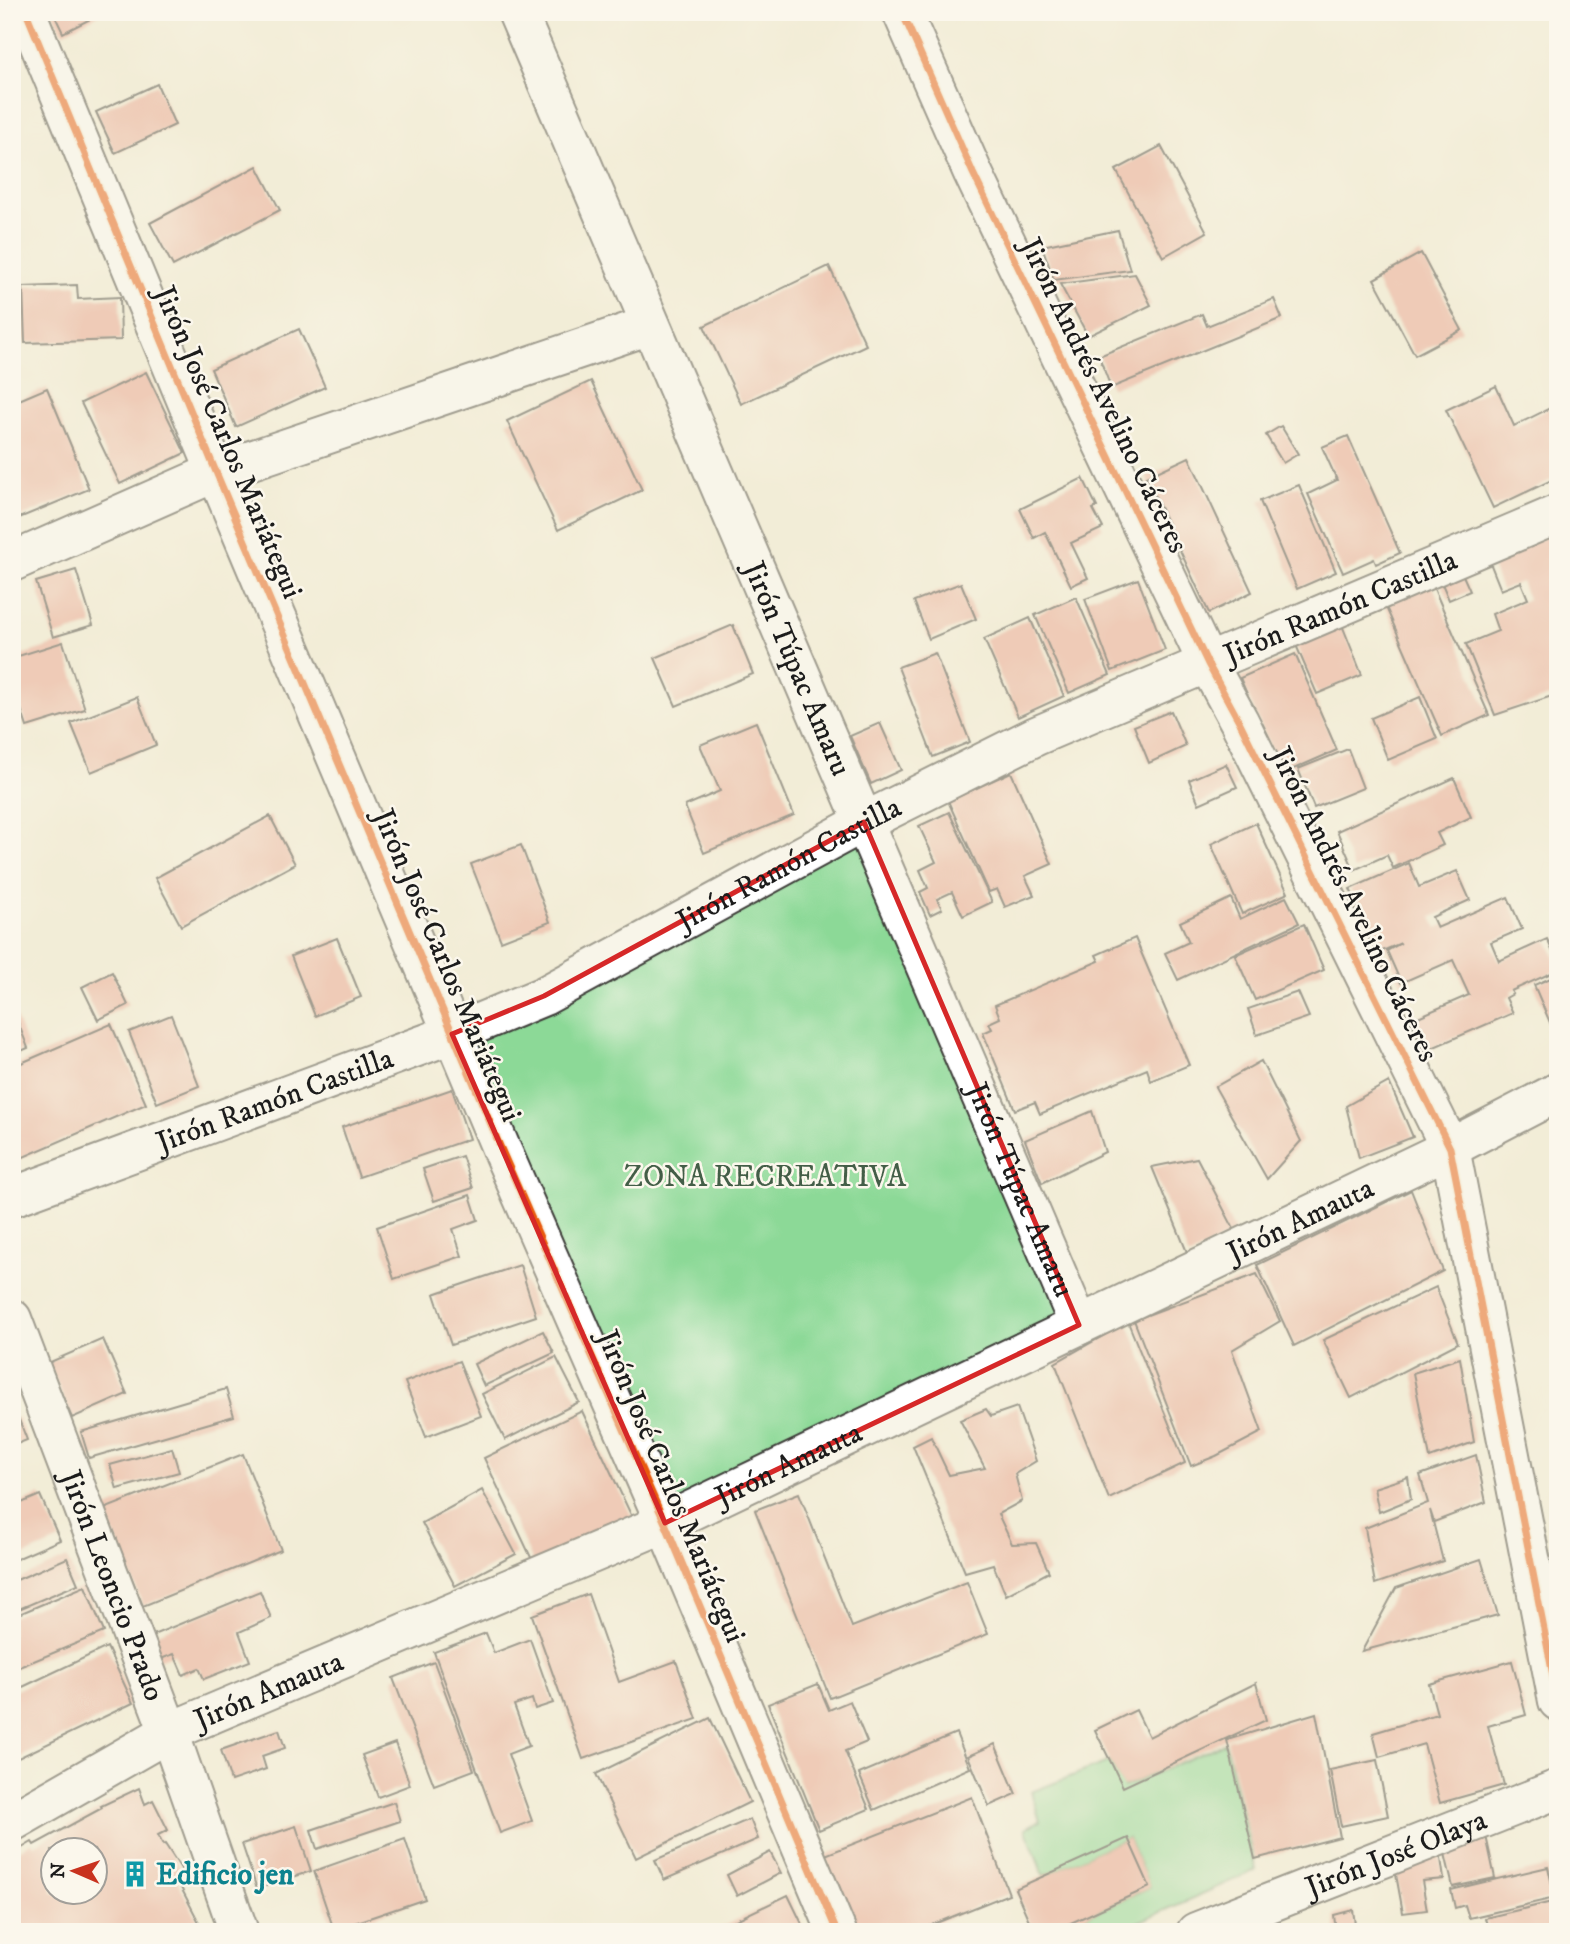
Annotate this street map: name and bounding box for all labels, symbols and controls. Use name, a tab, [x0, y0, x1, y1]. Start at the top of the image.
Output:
street label: Jirón Andrés Avelino Cáceres	[1010, 230, 1196, 559]
street label: Jirón José Carlos Mariátegui	[144, 278, 310, 604]
street label: Jirón Ramón Castilla	[1216, 542, 1463, 675]
street label: Jirón Túpac Amaru	[733, 553, 859, 782]
street label: Jirón Andrés Avelino Cáceres	[1260, 739, 1446, 1068]
street label: Jirón Ramón Castilla	[668, 789, 908, 942]
street label: Jirón José Carlos Mariátegui	[363, 801, 529, 1127]
street label: Jirón Ramón Castilla	[149, 1040, 399, 1163]
street label: Jirón Túpac Amaru	[956, 1075, 1082, 1303]
park label: ZONA RECREATIVA	[624, 1159, 907, 1196]
street label: Jirón Amauta	[1219, 1170, 1380, 1273]
street label: Jirón José Carlos Mariátegui	[587, 1322, 753, 1648]
street label: Jirón Amauta	[707, 1414, 869, 1517]
street label: Jirón Leoncio Prado	[50, 1463, 172, 1706]
street label: Jirón Amauta	[186, 1644, 349, 1740]
street label: Jirón José Olaya	[1298, 1802, 1493, 1908]
north arrow	[38, 1836, 108, 1906]
place label: Edificio jen	[156, 1857, 294, 1894]
building icon: Edificio jen	[120, 1859, 150, 1889]
text: N	[47, 1862, 70, 1879]

